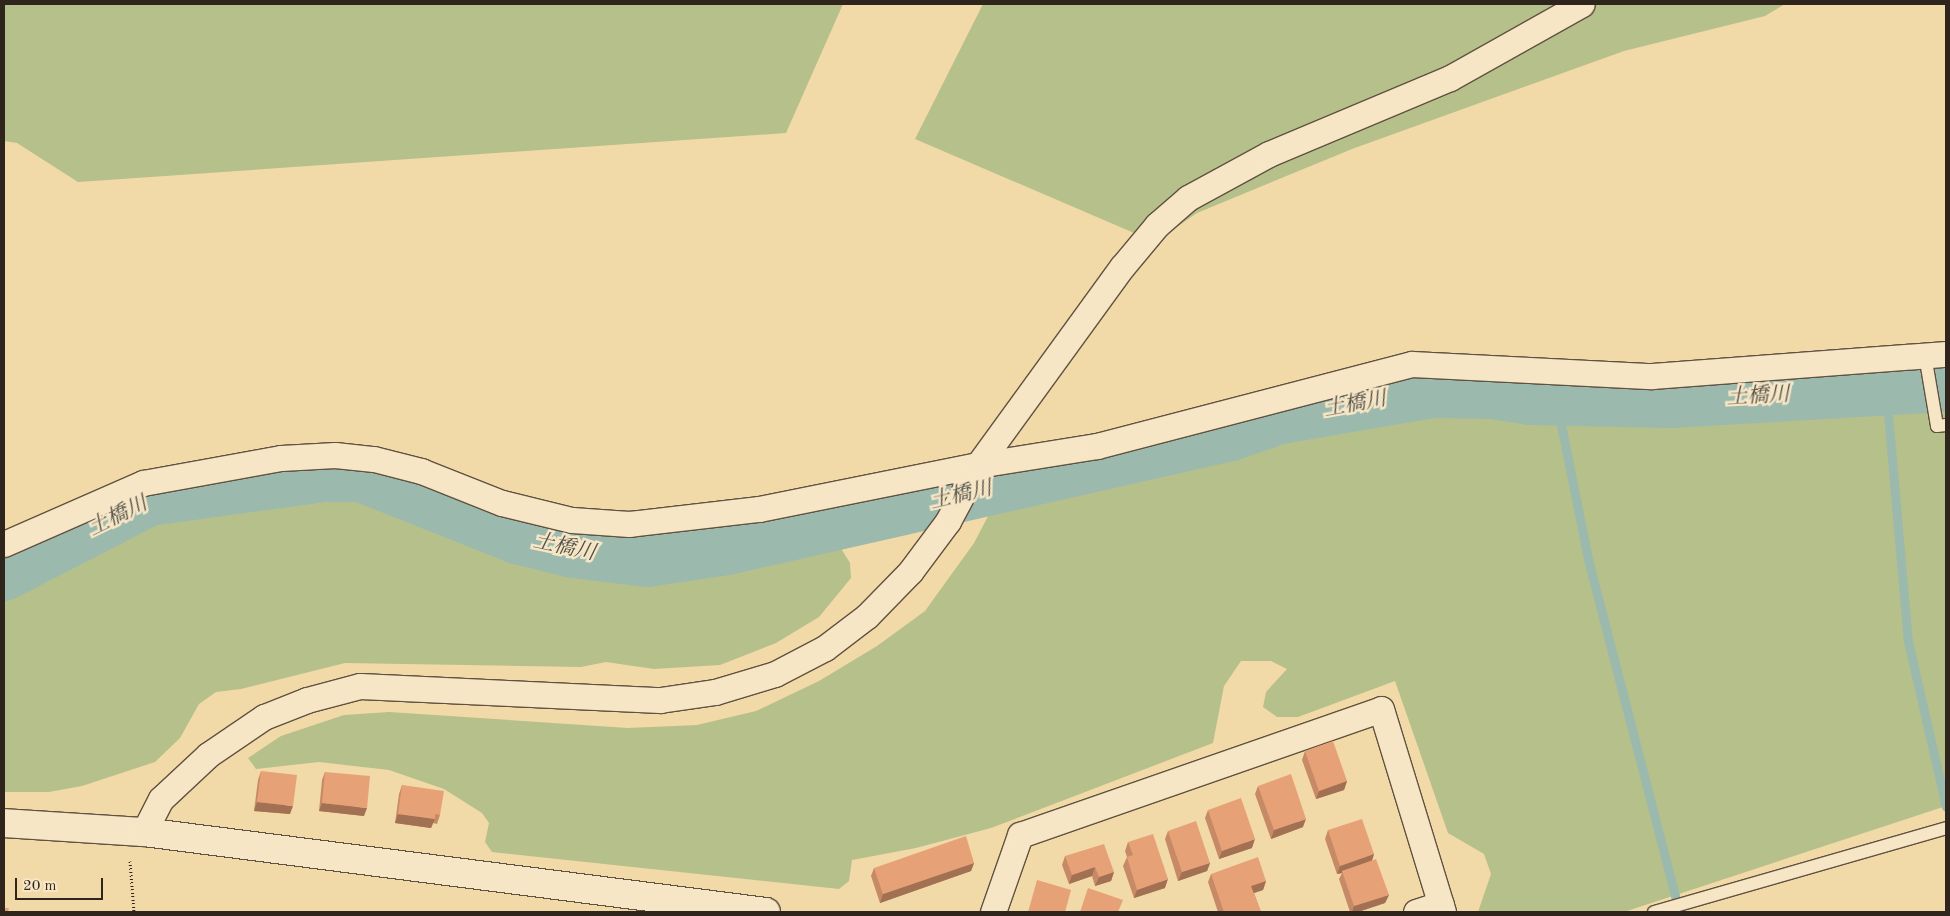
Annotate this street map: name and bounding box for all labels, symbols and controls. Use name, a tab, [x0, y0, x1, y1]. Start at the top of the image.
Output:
water label: 土橋川	[1726, 383, 1790, 411]
water label: 土橋川	[1322, 387, 1388, 423]
water label: 土橋川	[927, 477, 995, 515]
water label: 土橋川	[84, 492, 152, 542]
water label: 土橋川	[531, 529, 597, 567]
scale bar	[18, 868, 105, 900]
text: 20 m	[23, 879, 57, 894]

